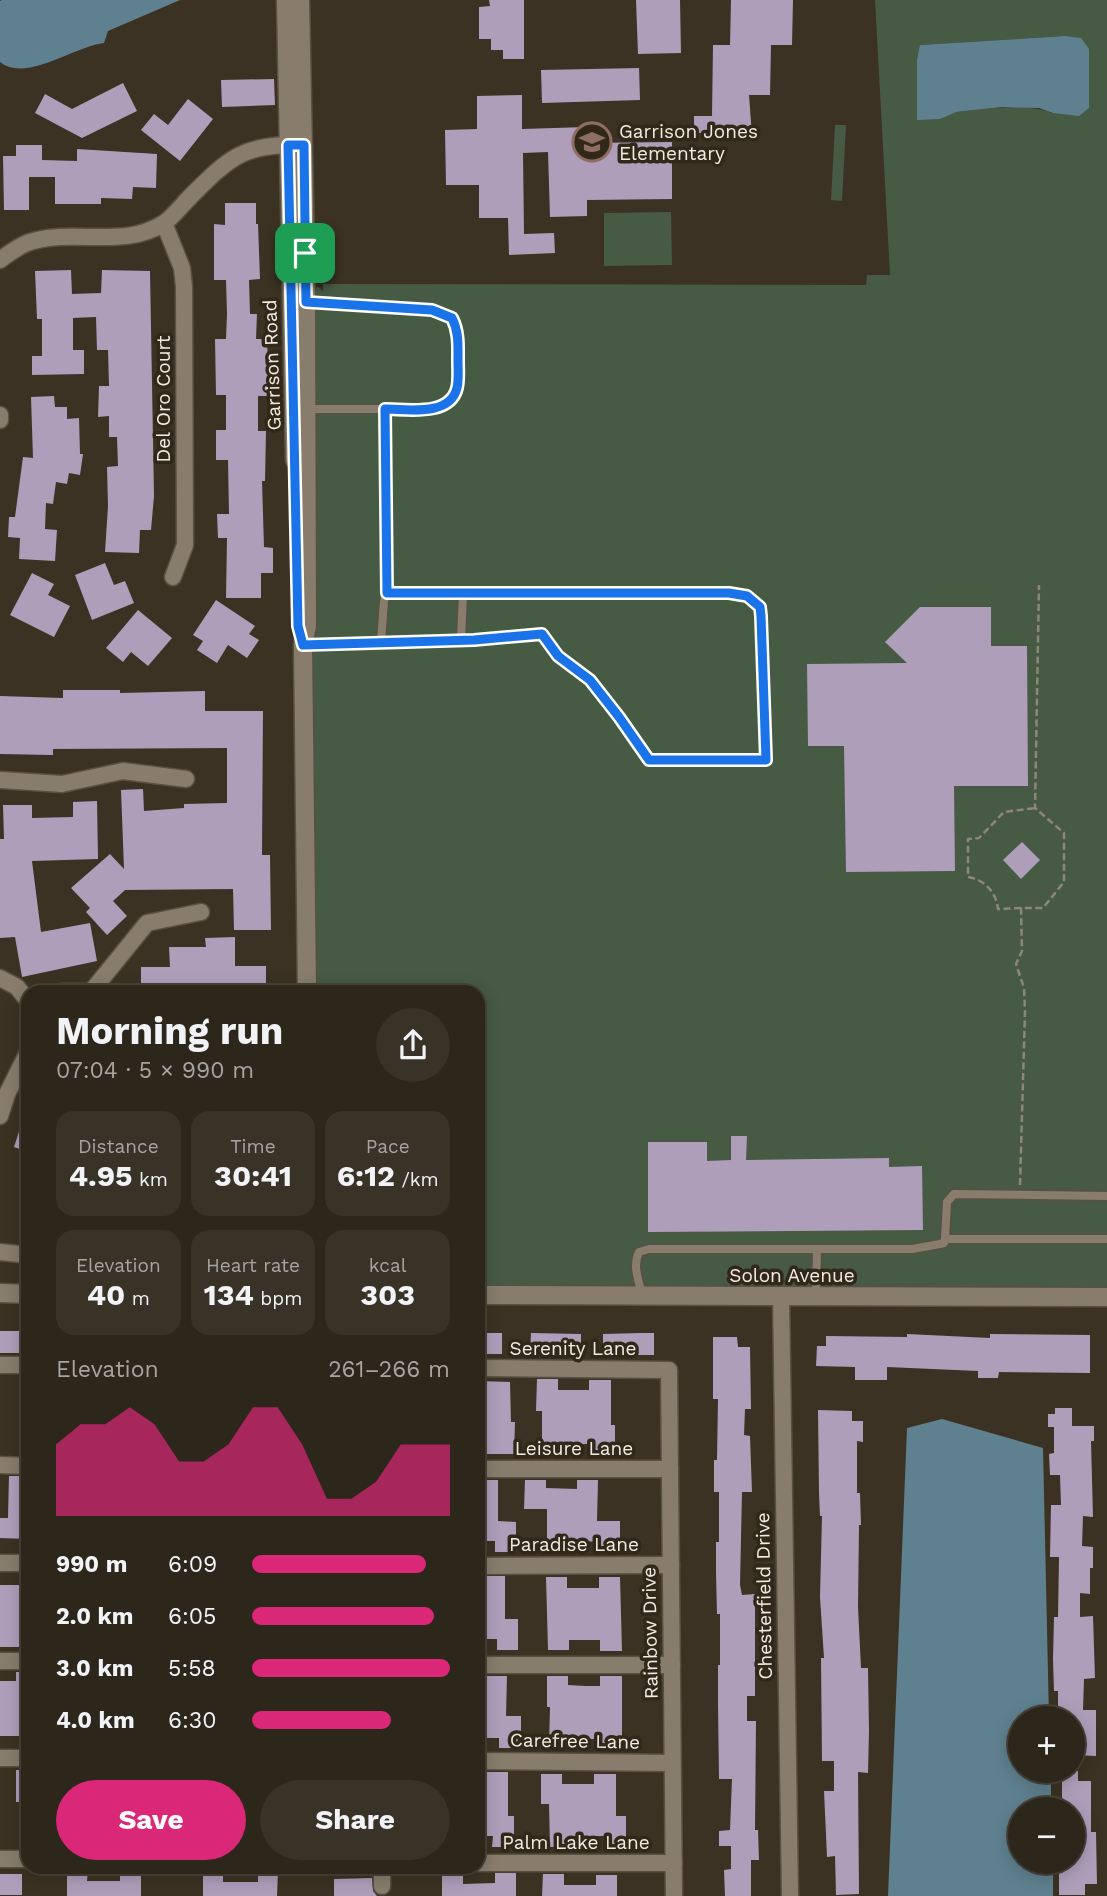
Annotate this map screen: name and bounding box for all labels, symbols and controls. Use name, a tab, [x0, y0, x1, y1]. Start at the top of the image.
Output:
place label: Garrison Jones Elementary	[619, 120, 758, 165]
school or university icon: Garrison Jones Elementary	[571, 121, 613, 163]
pin	[275, 223, 335, 283]
icon: arrive	[286, 234, 324, 272]
street label: Garrison Road	[258, 299, 286, 431]
street label: Del Oro Court	[152, 335, 175, 463]
button: share	[376, 1008, 450, 1082]
text: Morning run	[56, 1009, 283, 1053]
text: 07:04 · 5 × 990 m	[56, 1057, 254, 1084]
text: Distance	[78, 1135, 159, 1158]
text: Time	[230, 1135, 276, 1158]
text: Pace	[366, 1135, 410, 1158]
text: 4.95	[69, 1158, 133, 1193]
text: 30:41	[214, 1158, 292, 1193]
text: 6:12	[337, 1158, 395, 1193]
text: km	[133, 1168, 168, 1191]
text: /km	[395, 1168, 439, 1191]
text: Elevation	[76, 1254, 161, 1277]
text: Heart rate	[206, 1254, 300, 1277]
text: kcal	[369, 1254, 406, 1277]
street label: Solon Avenue	[729, 1264, 855, 1287]
text: 40	[87, 1277, 125, 1312]
text: 134	[204, 1277, 254, 1312]
text: 303	[360, 1277, 415, 1312]
text: m	[125, 1287, 150, 1310]
text: bpm	[254, 1287, 302, 1310]
street label: Serenity Lane	[510, 1337, 636, 1360]
text: Elevation	[56, 1356, 159, 1383]
text: 261–266 m	[328, 1356, 450, 1383]
street label: Leisure Lane	[515, 1437, 633, 1460]
street label: Chesterfield Drive	[751, 1512, 777, 1680]
street label: Paradise Lane	[509, 1533, 639, 1556]
text: 990 m	[56, 1551, 127, 1578]
text: 6:09	[168, 1551, 217, 1578]
street label: Rainbow Drive	[637, 1567, 663, 1699]
text: 2.0 km	[56, 1603, 134, 1630]
text: 6:05	[168, 1603, 216, 1630]
text: 3.0 km	[56, 1655, 133, 1682]
text: 5:58	[168, 1655, 216, 1682]
map controls	[1008, 1706, 1085, 1874]
button: +	[1008, 1706, 1085, 1783]
text: 4.0 km	[56, 1707, 135, 1734]
text: 6:30	[168, 1707, 217, 1734]
street label: Carefree Lane	[510, 1728, 640, 1754]
button: Save	[56, 1780, 246, 1860]
button: Share	[260, 1780, 450, 1860]
button: −	[1008, 1797, 1085, 1874]
street label: Palm Lake Lane	[502, 1831, 650, 1854]

